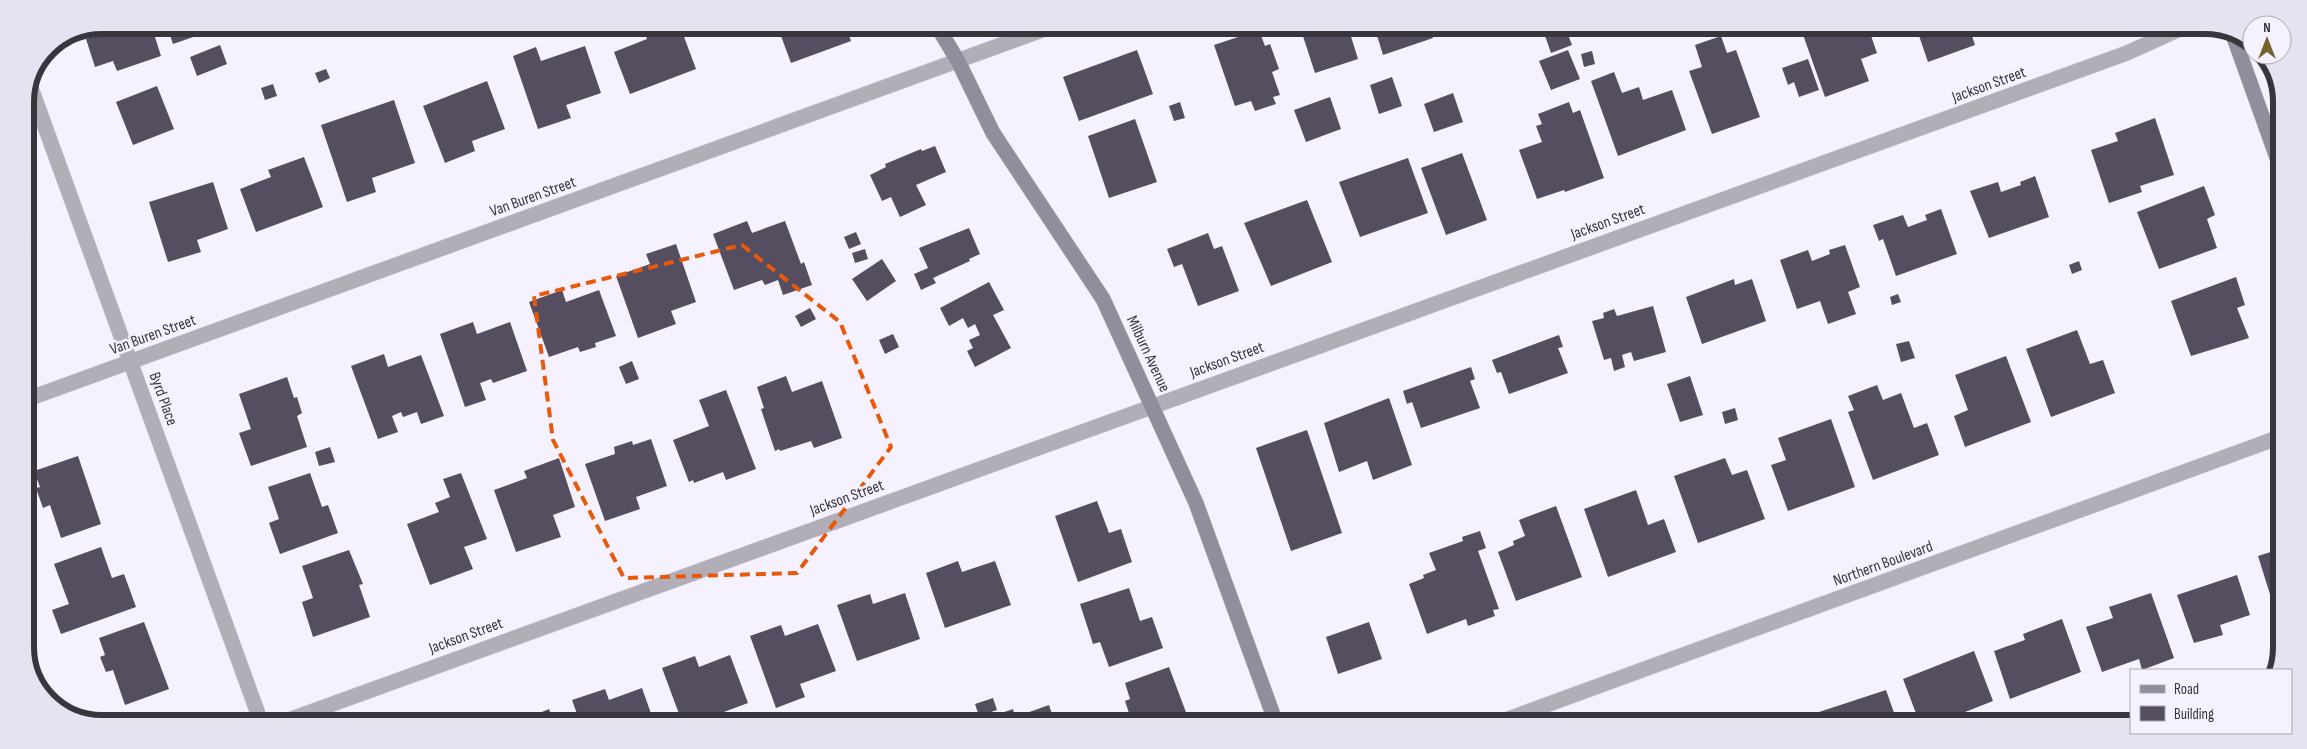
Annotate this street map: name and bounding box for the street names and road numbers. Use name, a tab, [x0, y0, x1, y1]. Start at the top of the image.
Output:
street label: Jackson Street	[1949, 63, 2029, 107]
street label: Van Buren Street	[487, 173, 579, 221]
street label: Jackson Street	[1568, 200, 1648, 244]
street label: Van Buren Street	[107, 311, 199, 359]
street label: Milburn Avenue	[1122, 313, 1174, 395]
street label: Jackson Street	[1187, 338, 1267, 382]
street label: Byrd Place	[145, 370, 181, 428]
street label: Jackson Street	[807, 476, 887, 520]
street label: Northern Boulevard	[1831, 537, 1935, 591]
street label: Jackson Street	[426, 614, 506, 658]

